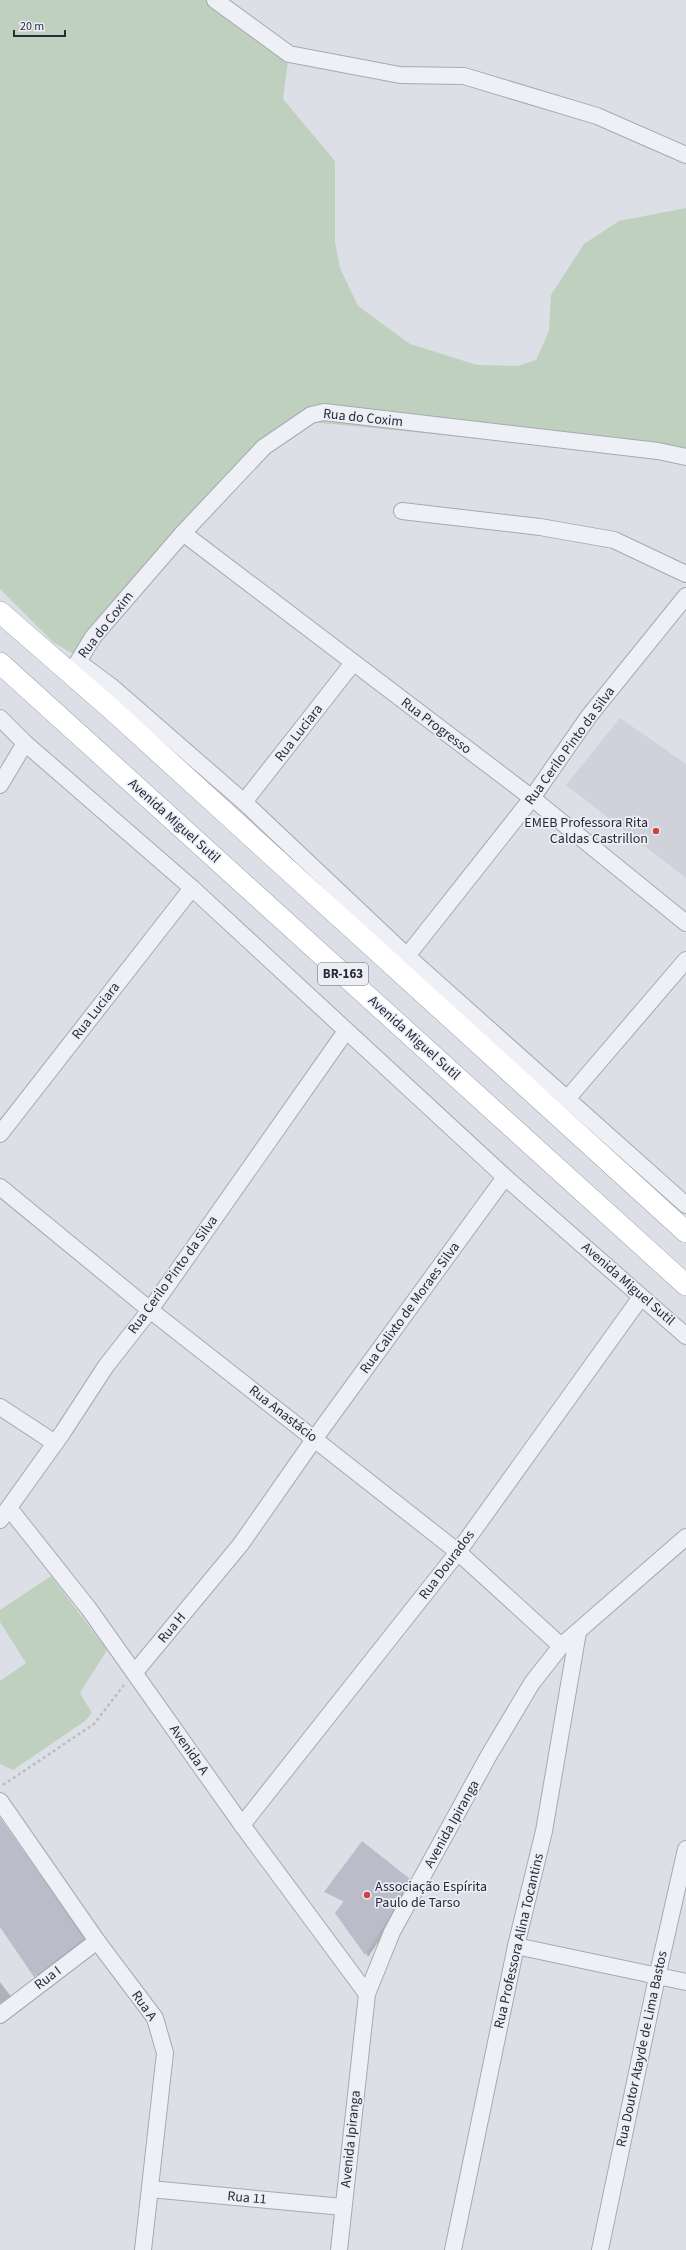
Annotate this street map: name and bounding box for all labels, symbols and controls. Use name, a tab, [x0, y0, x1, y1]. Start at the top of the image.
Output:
scale bar	[14, 12, 65, 38]
text: 20 m	[20, 18, 44, 35]
street label: Rua do Coxim	[322, 404, 404, 432]
street label: Rua do Coxim	[73, 587, 139, 663]
street label: Rua Cerilo Pinto da Silva	[520, 683, 620, 809]
street label: Rua Progresso	[397, 693, 475, 759]
street label: Rua Luciara	[270, 700, 328, 766]
street label: Avenida Miguel Sutil	[123, 774, 225, 868]
place label: EMEB Professora Rita Caldas Castrillon	[524, 813, 648, 849]
marker: EMEB Professora Rita Caldas Castrillon	[651, 826, 661, 836]
road number: BR-163	[318, 963, 368, 985]
street label: Rua Luciara	[67, 978, 125, 1044]
street label: Avenida Miguel Sutil	[363, 991, 465, 1085]
street label: Rua Cerilo Pinto da Silva	[123, 1212, 223, 1338]
street label: Rua Calixto de Moraes Silva	[355, 1238, 465, 1378]
street label: Avenida Miguel Sutil	[577, 1238, 679, 1331]
street label: Rua Anastácio	[244, 1381, 322, 1447]
street label: Rua Dourados	[414, 1526, 480, 1604]
street label: Rua H	[153, 1608, 191, 1648]
street label: Avenida A	[164, 1721, 214, 1780]
street label: Avenida Ipiranga	[420, 1776, 484, 1872]
street label: Rua Professora Alina Tocantins	[489, 1851, 549, 2031]
place label: Associação Espírita Paulo de Tarso	[375, 1877, 487, 1913]
marker: Associação Espírita Paulo de Tarso	[362, 1890, 372, 1900]
street label: Rua Doutor Atayde de Lima Bastos	[611, 1949, 673, 2149]
street label: Rua I	[30, 1961, 66, 1995]
street label: Rua A	[126, 1987, 162, 2026]
street label: Avenida Ipiranga	[336, 2089, 366, 2189]
street label: Rua 11	[227, 2186, 268, 2210]

